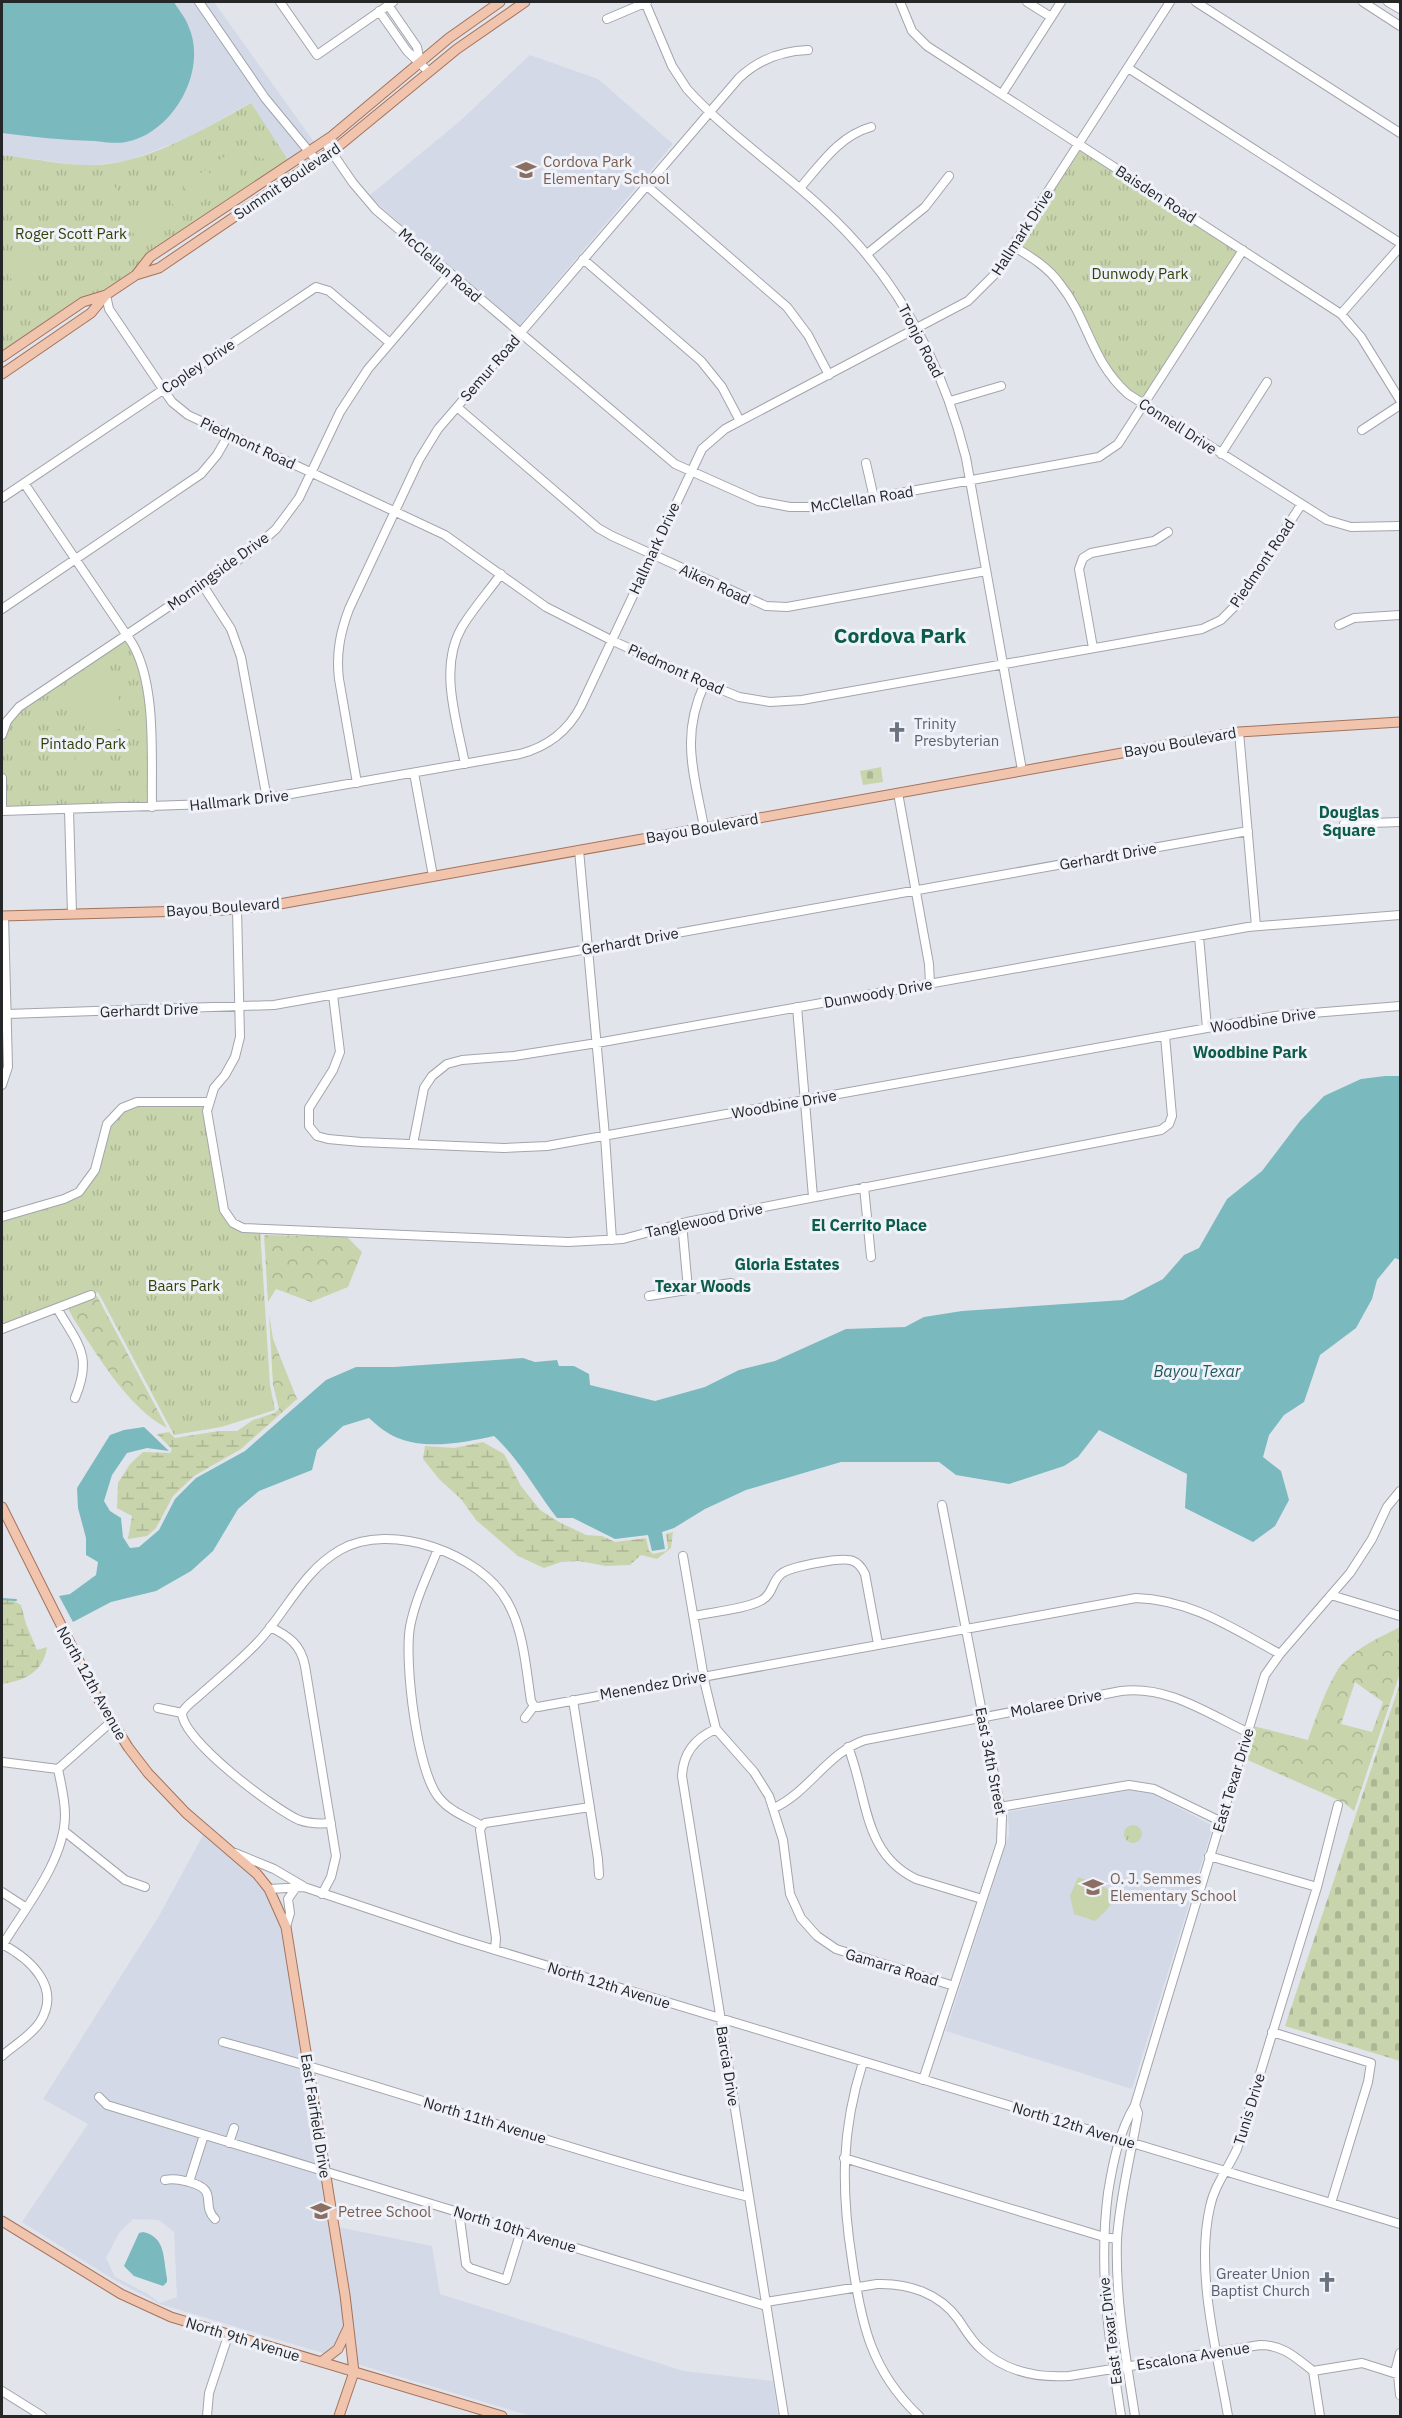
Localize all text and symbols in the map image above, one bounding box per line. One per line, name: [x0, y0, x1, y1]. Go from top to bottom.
street label: Summit Boulevard: [230, 138, 344, 224]
place label: Cordova Park Elementary School: [543, 152, 670, 188]
school or university icon: Cordova Park Elementary School: [514, 158, 538, 182]
street label: Baisden Road: [1112, 161, 1200, 227]
street label: Hallmark Drive: [987, 185, 1057, 279]
park label: Roger Scott Park: [15, 224, 127, 243]
street label: McClellan Road: [395, 224, 485, 306]
park label: Dunwody Park: [1092, 264, 1189, 283]
street label: Tronjo Road: [894, 301, 948, 381]
street label: Semur Road: [456, 331, 524, 405]
street label: Copley Drive: [158, 334, 238, 398]
street label: Connell Drive: [1135, 394, 1221, 458]
street label: Piedmont Road: [197, 413, 299, 473]
street label: McClellan Road: [809, 481, 915, 517]
street label: Hallmark Drive: [624, 499, 684, 597]
street label: Piedmont Road: [1225, 515, 1299, 611]
street label: Morningside Drive: [163, 528, 273, 614]
street label: Aiken Road: [677, 559, 753, 609]
district label: Cordova Park: [834, 621, 967, 649]
street label: Piedmont Road: [625, 639, 727, 699]
place label: Trinity Presbyterian: [914, 714, 999, 750]
church icon: Trinity Presbyterian: [885, 720, 909, 744]
street label: Bayou Boulevard: [1122, 723, 1238, 761]
park label: Pintado Park: [40, 734, 126, 753]
street label: Hallmark Drive: [188, 785, 290, 815]
district label: Douglas Square: [1319, 802, 1379, 840]
street label: Bayou Boulevard: [644, 809, 760, 847]
street label: Gerhardt Drive: [1058, 838, 1158, 874]
street label: Bayou Boulevard: [166, 894, 280, 920]
street label: Gerhardt Drive: [580, 923, 680, 959]
street label: Dunwoody Drive: [822, 974, 934, 1012]
street label: Gerhardt Drive: [99, 999, 199, 1021]
street label: Woodbine Drive: [1209, 1003, 1317, 1037]
district label: Woodbine Park: [1193, 1042, 1308, 1062]
street label: Woodbine Drive: [730, 1085, 838, 1123]
street label: Tanglewood Drive: [644, 1198, 764, 1242]
district label: El Cerrito Place: [811, 1215, 927, 1235]
district label: Gloria Estates: [734, 1254, 840, 1274]
park label: Baars Park: [148, 1276, 220, 1295]
district label: Texar Woods: [655, 1276, 751, 1296]
water label: Bayou Texar: [1153, 1361, 1242, 1381]
street label: North 12th Avenue: [53, 1623, 131, 1743]
street label: Menendez Drive: [598, 1666, 708, 1704]
street label: Molaree Drive: [1009, 1685, 1103, 1721]
street label: East 34th Street: [971, 1706, 1011, 1816]
street label: East Texar Drive: [1208, 1726, 1258, 1834]
place label: O. J. Semmes Elementary School: [1110, 1869, 1237, 1905]
school or university icon: O. J. Semmes Elementary School: [1081, 1875, 1105, 1899]
street label: Gamarra Road: [843, 1944, 941, 1990]
street label: North 12th Avenue: [545, 1957, 673, 2013]
street label: Barcia Drive: [712, 2025, 744, 2107]
street label: East Fairfield Drive: [297, 2052, 335, 2180]
street label: Tunis Drive: [1229, 2071, 1269, 2147]
street label: North 11th Avenue: [421, 2092, 549, 2148]
street label: North 12th Avenue: [1010, 2097, 1138, 2153]
school or university icon: Petree School: [309, 2199, 333, 2223]
street label: North 10th Avenue: [451, 2201, 579, 2257]
place label: Petree School: [338, 2202, 431, 2221]
place label: Greater Union Baptist Church: [1211, 2264, 1310, 2300]
church icon: Greater Union Baptist Church: [1315, 2270, 1339, 2294]
street label: East Texar Drive: [1094, 2276, 1126, 2386]
street label: North 9th Avenue: [184, 2313, 302, 2365]
street label: Escalona Avenue: [1135, 2338, 1251, 2374]

